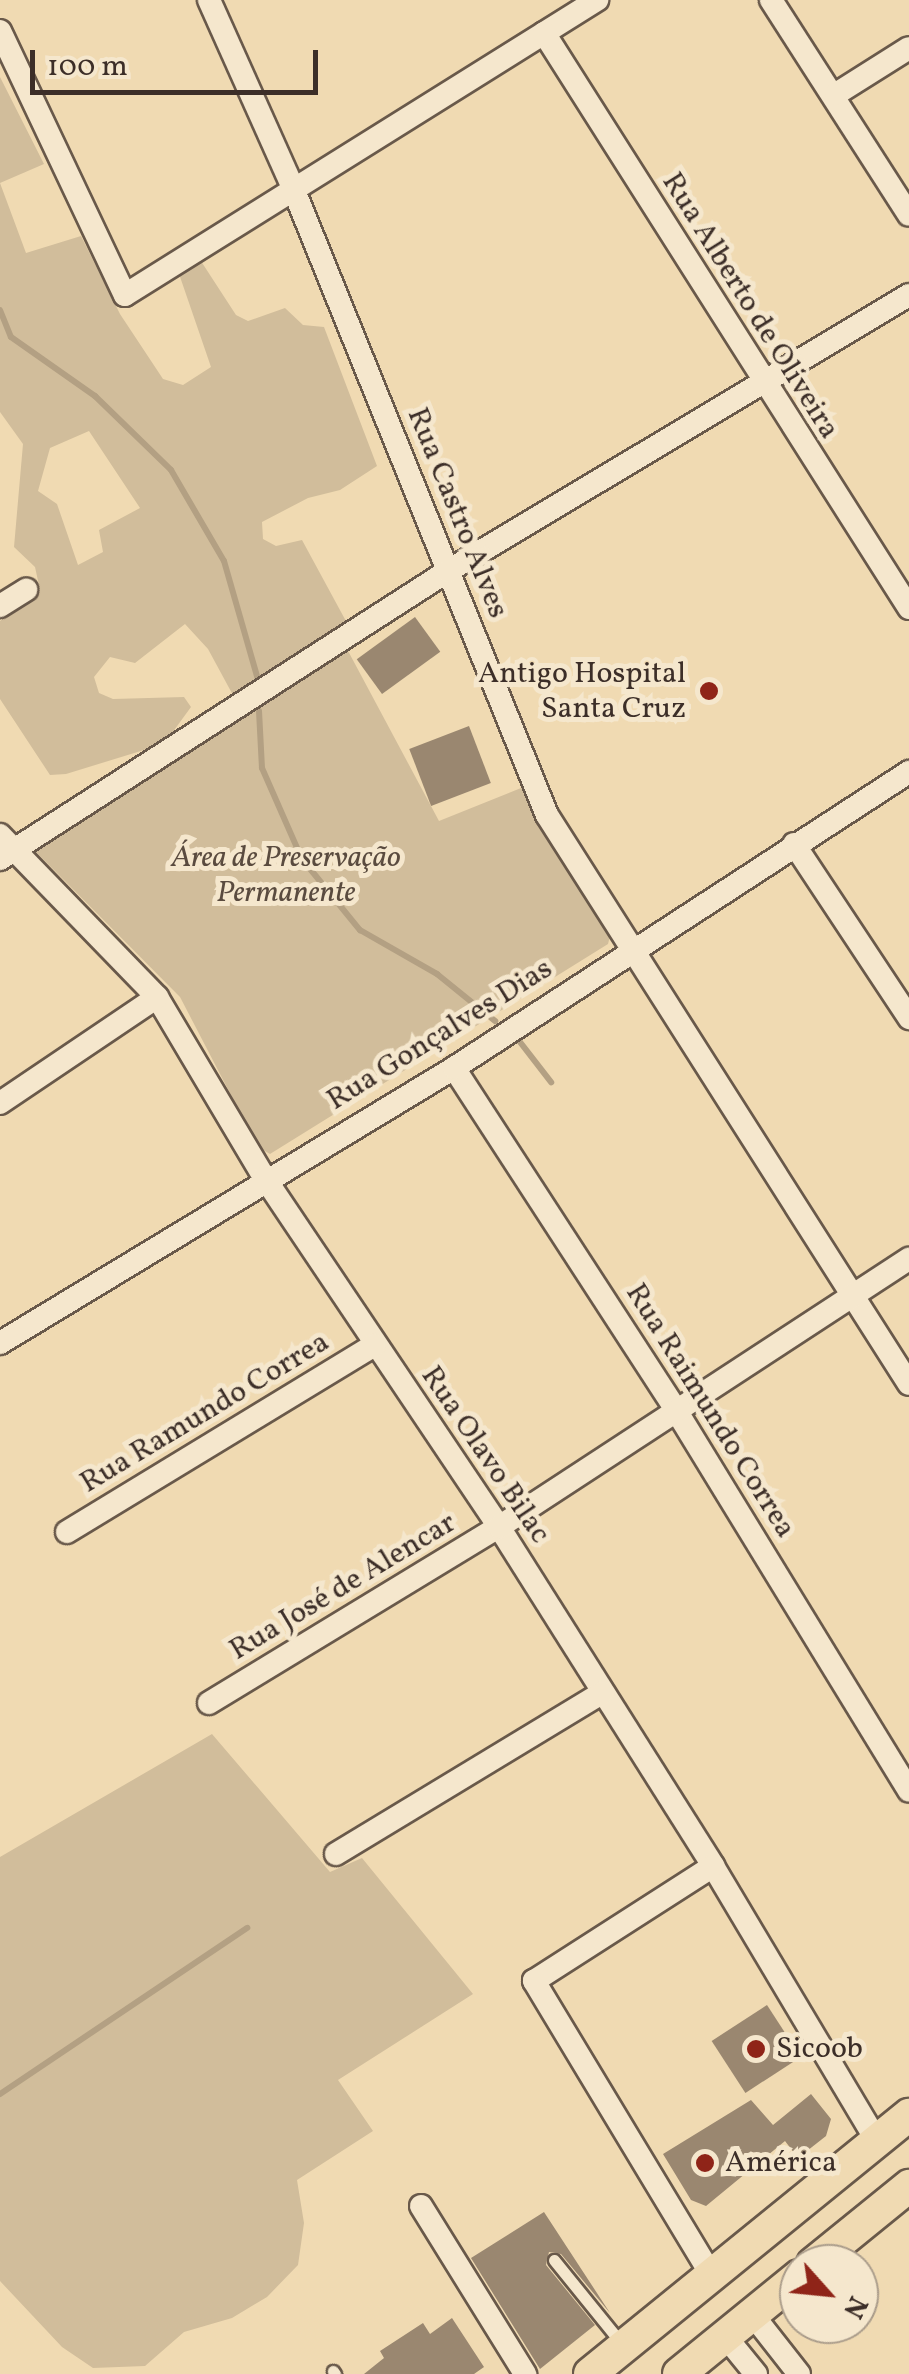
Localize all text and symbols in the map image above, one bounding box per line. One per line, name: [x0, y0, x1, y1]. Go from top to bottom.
scale bar: [35, 30, 322, 92]
text: 100 m: [47, 46, 128, 88]
street label: Rua Alberto de Oliveira: [653, 166, 847, 446]
street label: Rua Castro Alves: [398, 403, 516, 623]
place label: Antigo Hospital Santa Cruz: [478, 656, 686, 726]
marker: Antigo Hospital Santa Cruz: [696, 678, 722, 704]
park label: Área de Preservação Permanente: [171, 840, 401, 910]
street label: Rua Gonçalves Dias: [321, 951, 559, 1119]
street label: Rua Raimundo Correa: [617, 1277, 803, 1545]
street label: Rua Ramundo Correa: [74, 1324, 336, 1502]
street label: Rua Olavo Bilac: [413, 1360, 557, 1550]
street label: Rua José de Alencar: [223, 1505, 463, 1669]
place label: Sicoob: [776, 2031, 863, 2067]
marker: Sicoob: [745, 2038, 767, 2060]
place label: América: [725, 2145, 837, 2181]
marker: América: [694, 2152, 716, 2174]
north arrow: [779, 2244, 879, 2344]
text: N: [832, 2289, 876, 2325]

